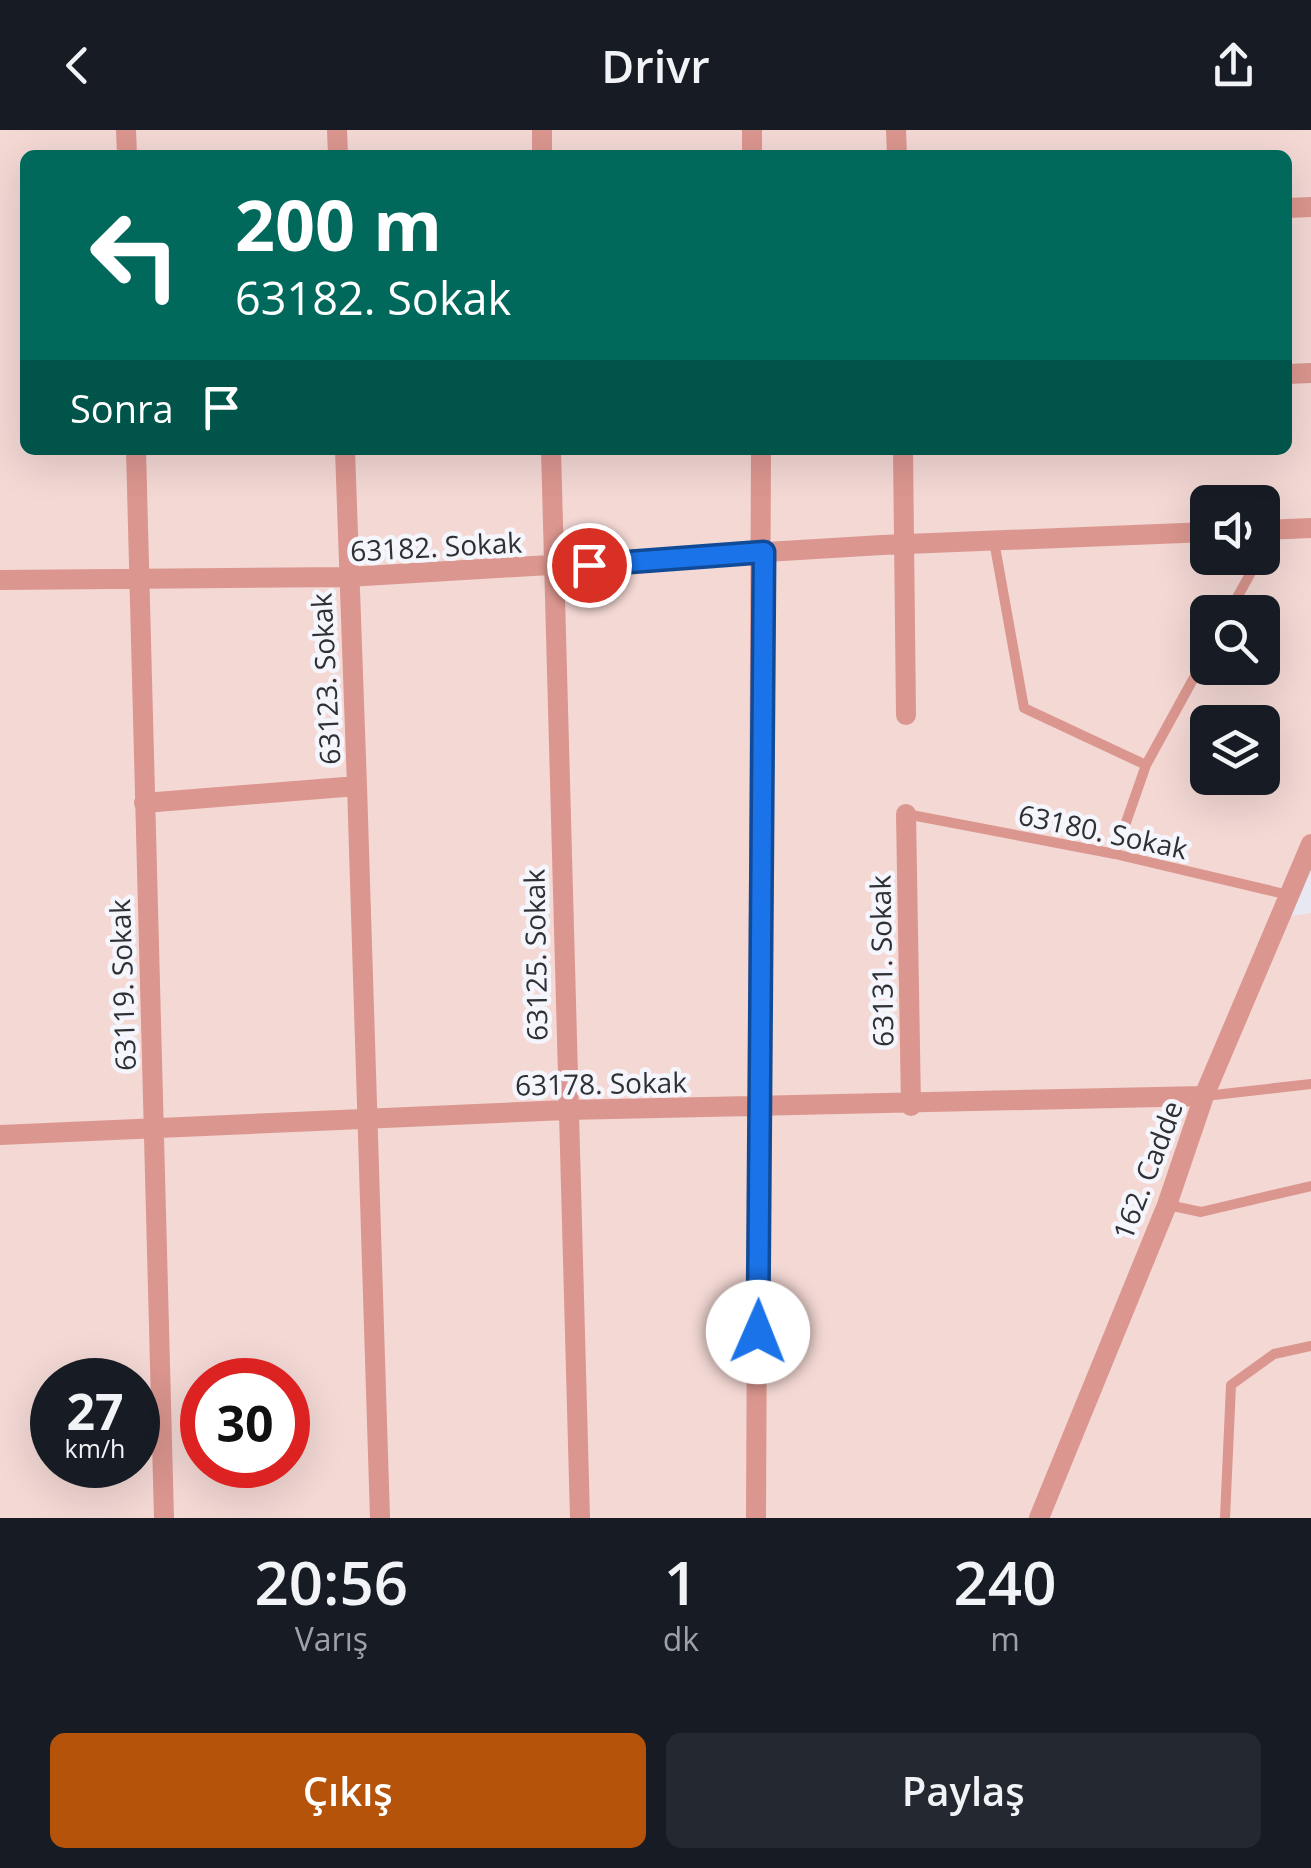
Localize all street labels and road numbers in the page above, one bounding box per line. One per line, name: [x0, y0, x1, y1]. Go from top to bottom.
street label: 63182. Sokak: [349, 523, 523, 569]
street label: 63123. Sokak: [302, 592, 348, 766]
street label: 63180. Sokak: [1015, 795, 1191, 868]
street label: 63125. Sokak: [514, 868, 555, 1041]
street label: 63131. Sokak: [860, 874, 901, 1047]
street label: 63119. Sokak: [100, 898, 144, 1072]
street label: 63178. Sokak: [515, 1062, 688, 1103]
street label: 162. Cadde: [1103, 1095, 1191, 1245]

